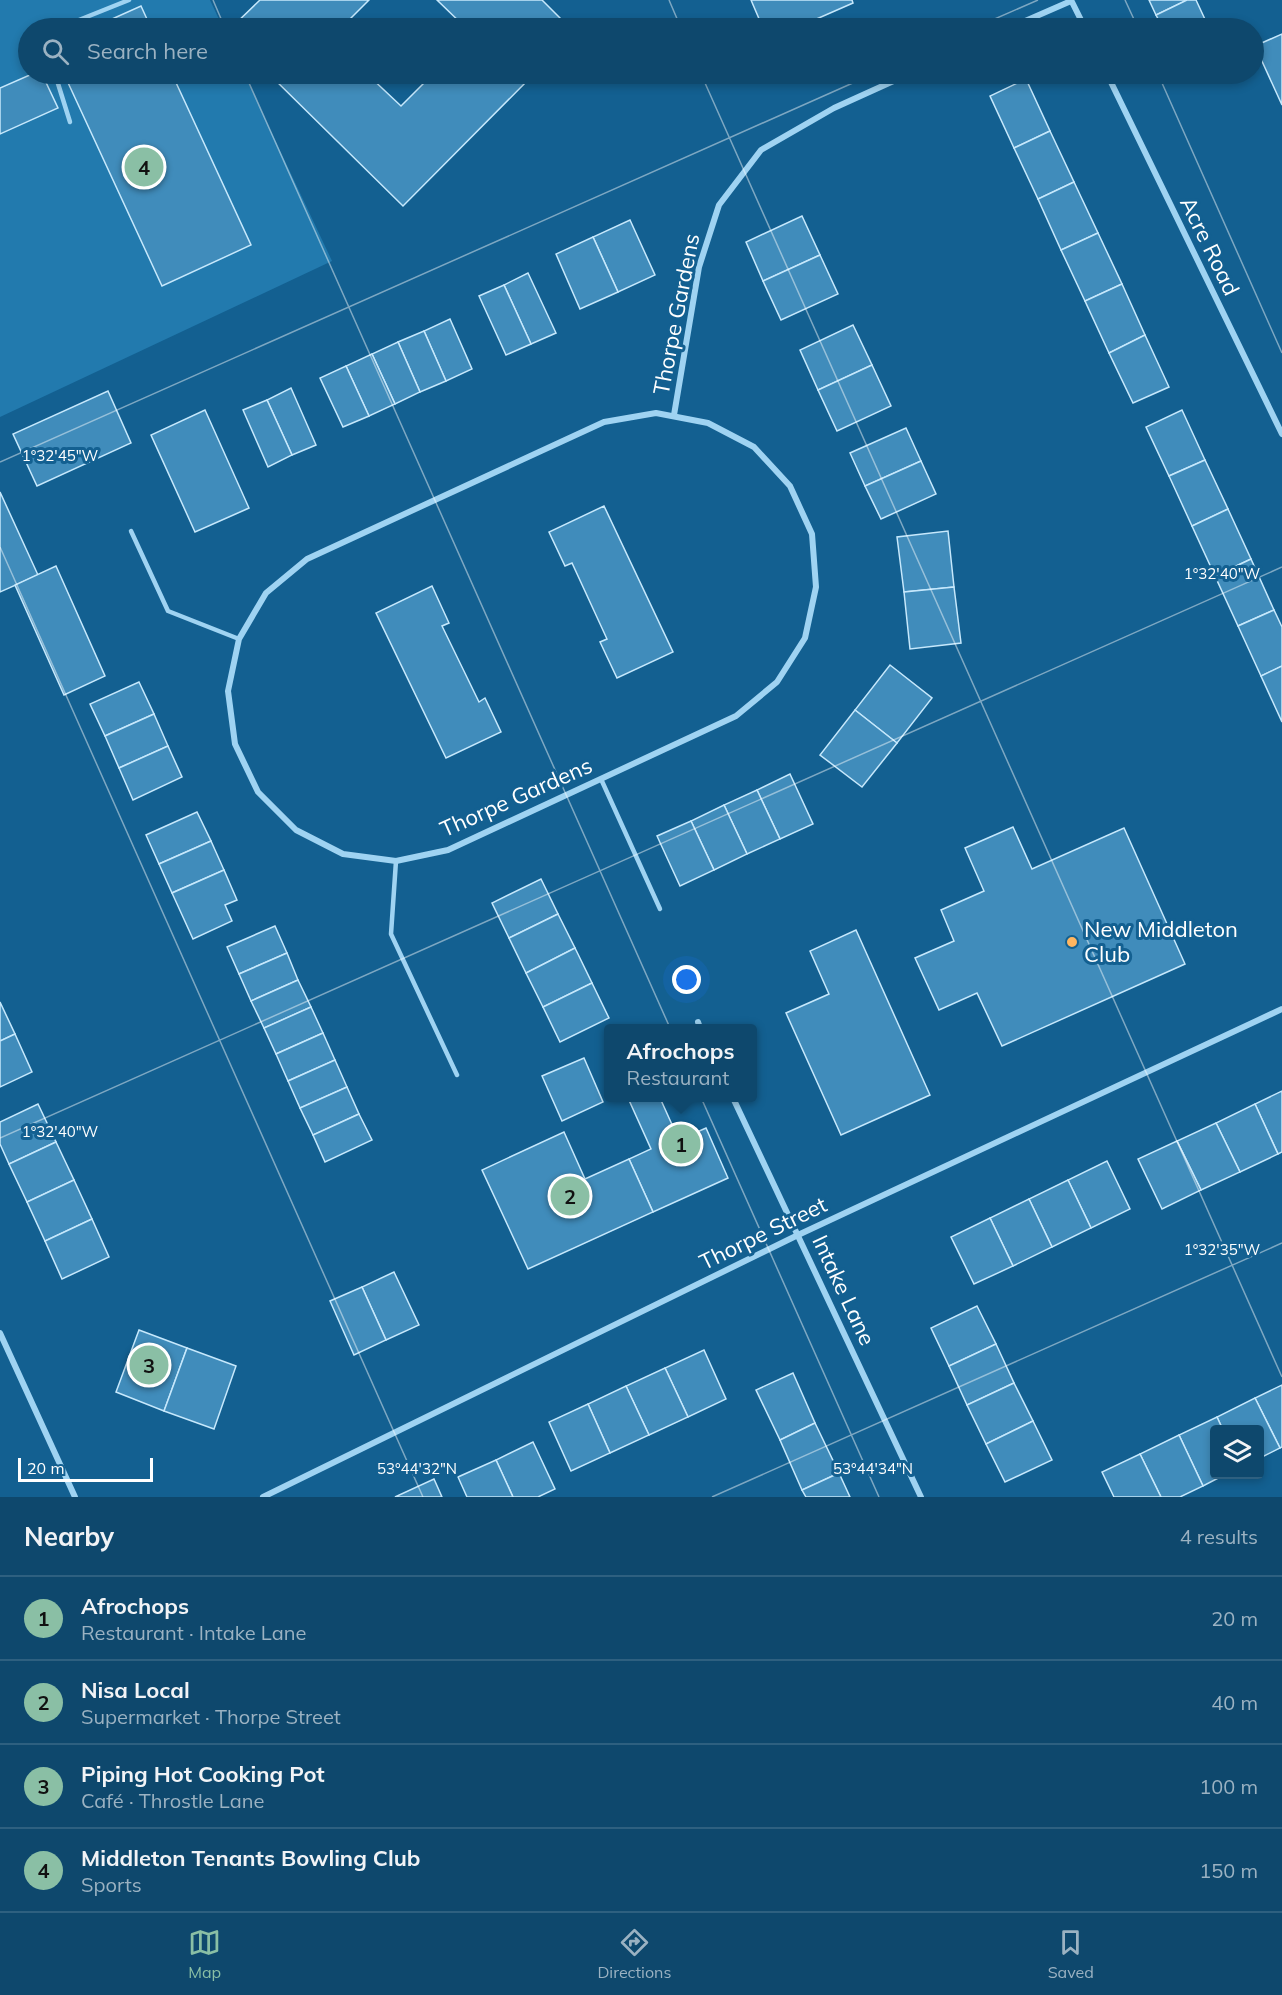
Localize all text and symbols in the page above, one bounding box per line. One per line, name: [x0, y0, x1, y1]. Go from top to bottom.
search box: [18, 18, 1264, 84]
icon: search: [39, 35, 72, 68]
text: Search here: [87, 37, 208, 65]
pin: 4: [124, 144, 164, 190]
street label: Acre Road: [1174, 192, 1246, 300]
street label: Thorpe Gardens: [647, 231, 705, 397]
text: 1°32'45"W: [22, 446, 99, 465]
text: 1°32'40"W: [1184, 564, 1261, 583]
street label: Thorpe Gardens: [436, 751, 596, 843]
place label: New Middleton Club: [1084, 915, 1238, 968]
marker: New Middleton Club: [1065, 935, 1079, 949]
your location: [672, 965, 701, 994]
popup: [604, 1024, 757, 1102]
text: Afrochops: [627, 1037, 734, 1065]
text: Restaurant: [627, 1065, 729, 1090]
text: 1°32'40"W: [22, 1122, 99, 1141]
pin: 1: [662, 1122, 700, 1166]
pin: 2: [550, 1174, 590, 1218]
street label: Thorpe Street: [695, 1190, 832, 1276]
street label: Intake Lane: [806, 1230, 882, 1350]
text: 1°32'35"W: [1184, 1240, 1261, 1259]
pin: 3: [130, 1342, 168, 1388]
map controls: [1210, 1425, 1264, 1479]
button: layers: [1210, 1425, 1264, 1479]
scale bar: [18, 1455, 153, 1482]
text: 20 m: [27, 1458, 64, 1478]
text: 53°44'32"N: [377, 1459, 457, 1478]
text: 53°44'34"N: [833, 1459, 913, 1478]
text: Nearby: [24, 1520, 114, 1553]
text: 4 results: [1180, 1524, 1258, 1549]
text: Afrochops: [81, 1592, 189, 1620]
text: 1: [38, 1606, 50, 1631]
text: 20 m: [1211, 1606, 1258, 1631]
text: Restaurant · Intake Lane: [81, 1620, 306, 1645]
text: Nisa Local: [81, 1676, 190, 1704]
text: 2: [38, 1690, 50, 1715]
text: 40 m: [1211, 1690, 1258, 1715]
text: Supermarket · Thorpe Street: [81, 1704, 341, 1729]
text: Piping Hot Cooking Pot: [81, 1760, 325, 1788]
text: 3: [38, 1774, 50, 1799]
text: 100 m: [1199, 1774, 1258, 1799]
text: Café · Throstle Lane: [81, 1788, 264, 1813]
text: Middleton Tenants Bowling Club: [81, 1844, 420, 1872]
text: 4: [38, 1858, 50, 1883]
text: 150 m: [1199, 1858, 1258, 1883]
text: Sports: [81, 1872, 142, 1897]
tab: Map: [188, 1926, 221, 1982]
tab: Directions: [597, 1926, 671, 1982]
tab: Saved: [1048, 1926, 1094, 1982]

